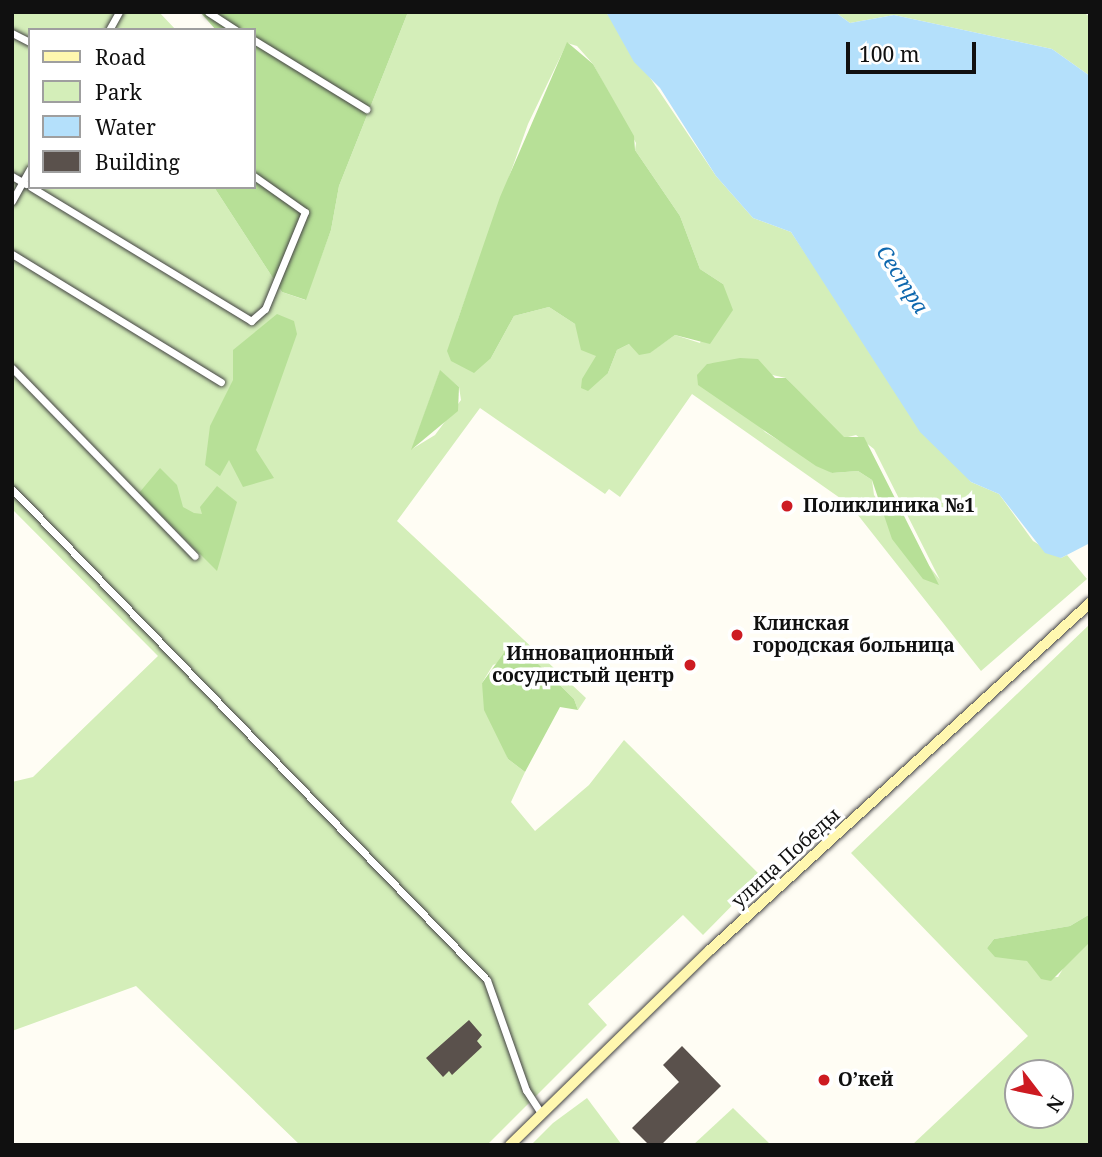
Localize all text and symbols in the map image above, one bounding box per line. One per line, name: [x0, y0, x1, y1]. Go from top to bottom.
legend: [28, 28, 256, 189]
scale bar: [850, 28, 979, 72]
text: 100 m: [859, 40, 920, 68]
text: Road: [95, 43, 146, 71]
text: Park: [95, 78, 142, 106]
text: Water: [95, 113, 156, 141]
text: Building: [95, 148, 180, 176]
water label: Сестра: [872, 240, 934, 318]
place label: Поликлиника №1: [803, 495, 975, 517]
marker: Поликлиника №1: [777, 496, 797, 516]
place label: Клинская городская больница: [753, 613, 955, 657]
marker: Клинская городская больница: [727, 625, 747, 645]
place label: Инновационный сосудистый центр: [492, 643, 674, 687]
marker: Инновационный сосудистый центр: [680, 655, 700, 675]
street label: улица Победы: [727, 803, 845, 913]
north arrow: [1004, 1059, 1074, 1129]
place label: О’кей: [838, 1069, 893, 1091]
marker: О’кей: [816, 1072, 832, 1088]
text: N: [1040, 1091, 1070, 1117]

